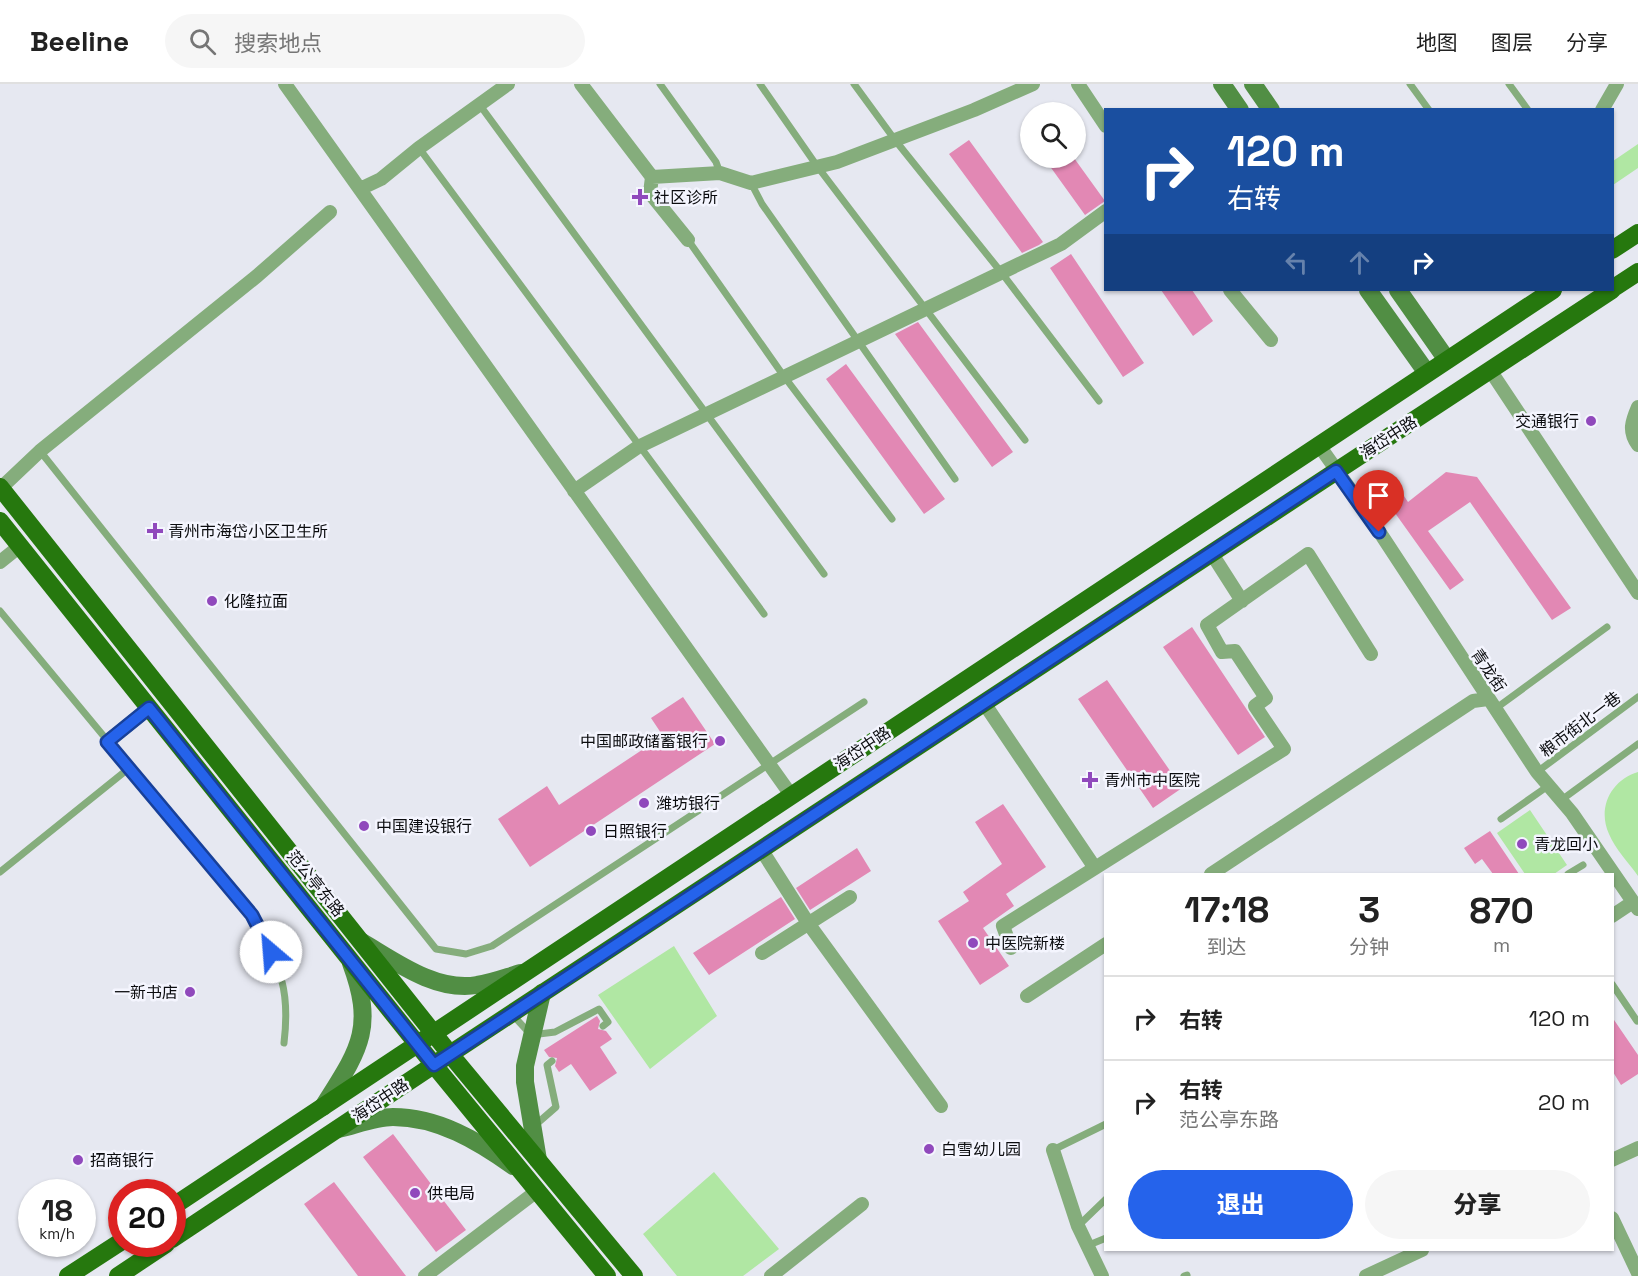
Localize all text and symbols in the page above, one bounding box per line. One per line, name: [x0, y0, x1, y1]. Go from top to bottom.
search box: [165, 14, 585, 68]
text: Beeline: [30, 23, 129, 59]
icon: search: [186, 25, 219, 58]
text: 搜索地点: [234, 29, 322, 57]
text: 地图: [1416, 29, 1458, 56]
text: 图层: [1491, 29, 1533, 56]
text: 分享: [1566, 29, 1608, 56]
map controls: [1020, 102, 1086, 168]
button: search: [1020, 102, 1086, 168]
text: 120 m: [1227, 125, 1345, 178]
icon: right: [1128, 132, 1206, 210]
text: 右转: [1227, 181, 1281, 216]
place label: 社区诊所: [654, 187, 718, 208]
marker: 社区诊所: [631, 188, 649, 206]
icon: left: [1280, 246, 1313, 279]
icon: ahead: [1343, 246, 1376, 279]
icon: right: [1406, 246, 1439, 279]
street label: 海岱中路: [1356, 411, 1421, 464]
place label: 交通银行: [1515, 411, 1579, 432]
marker: 交通银行: [1584, 414, 1598, 428]
pin: [1353, 470, 1404, 532]
icon: arrive: [1362, 479, 1395, 512]
place label: 青州市海岱小区卫生所: [168, 521, 328, 542]
marker: 青州市海岱小区卫生所: [146, 522, 164, 540]
place label: 化隆拉面: [224, 591, 288, 612]
marker: 化隆拉面: [205, 594, 219, 608]
street label: 青龙街: [1466, 645, 1511, 696]
street label: 粮市街北一巷: [1536, 687, 1625, 762]
street label: 海岱中路: [830, 722, 895, 775]
place label: 中国邮政储蓄银行: [580, 731, 708, 752]
marker: 中国邮政储蓄银行: [713, 734, 727, 748]
place label: 青州市中医院: [1104, 770, 1200, 791]
marker: 青州市中医院: [1081, 771, 1099, 789]
place label: 潍坊银行: [656, 793, 720, 814]
marker: 潍坊银行: [637, 796, 651, 810]
place label: 中国建设银行: [376, 816, 472, 837]
marker: 中国建设银行: [357, 819, 371, 833]
place label: 日照银行: [603, 821, 667, 842]
marker: 日照银行: [584, 824, 598, 838]
place label: 青龙回小: [1534, 834, 1598, 855]
marker: 青龙回小: [1515, 837, 1529, 851]
street label: 范公亭东路: [282, 846, 349, 921]
text: 17:18: [1184, 887, 1269, 933]
text: 3: [1358, 887, 1380, 933]
text: 870: [1469, 888, 1534, 934]
position arrow: [239, 920, 303, 984]
text: m: [1493, 932, 1510, 958]
place label: 中医院新楼: [985, 933, 1065, 954]
text: 到达: [1207, 934, 1247, 960]
text: 分钟: [1349, 934, 1389, 960]
marker: 中医院新楼: [966, 936, 980, 950]
place label: 一新书店: [114, 982, 178, 1003]
marker: 一新书店: [183, 985, 197, 999]
icon: right: [1128, 1002, 1161, 1035]
text: 120 m: [1529, 1004, 1590, 1032]
text: 右转: [1179, 1006, 1223, 1034]
street label: 海岱中路: [348, 1074, 413, 1127]
text: 右转: [1179, 1076, 1223, 1104]
icon: right: [1128, 1086, 1161, 1119]
text: 20 m: [1538, 1088, 1590, 1116]
text: 范公亭东路: [1179, 1107, 1279, 1133]
place label: 白雪幼儿园: [941, 1139, 1021, 1160]
marker: 白雪幼儿园: [922, 1142, 936, 1156]
place label: 招商银行: [90, 1150, 154, 1171]
marker: 招商银行: [71, 1153, 85, 1167]
button: 退出: [1128, 1170, 1353, 1239]
button: 分享: [1365, 1170, 1590, 1239]
speed limit sign: 20: [108, 1179, 186, 1257]
place label: 供电局: [427, 1183, 475, 1204]
marker: 供电局: [408, 1186, 422, 1200]
text: 18: [41, 1191, 73, 1230]
text: km/h: [39, 1224, 75, 1243]

